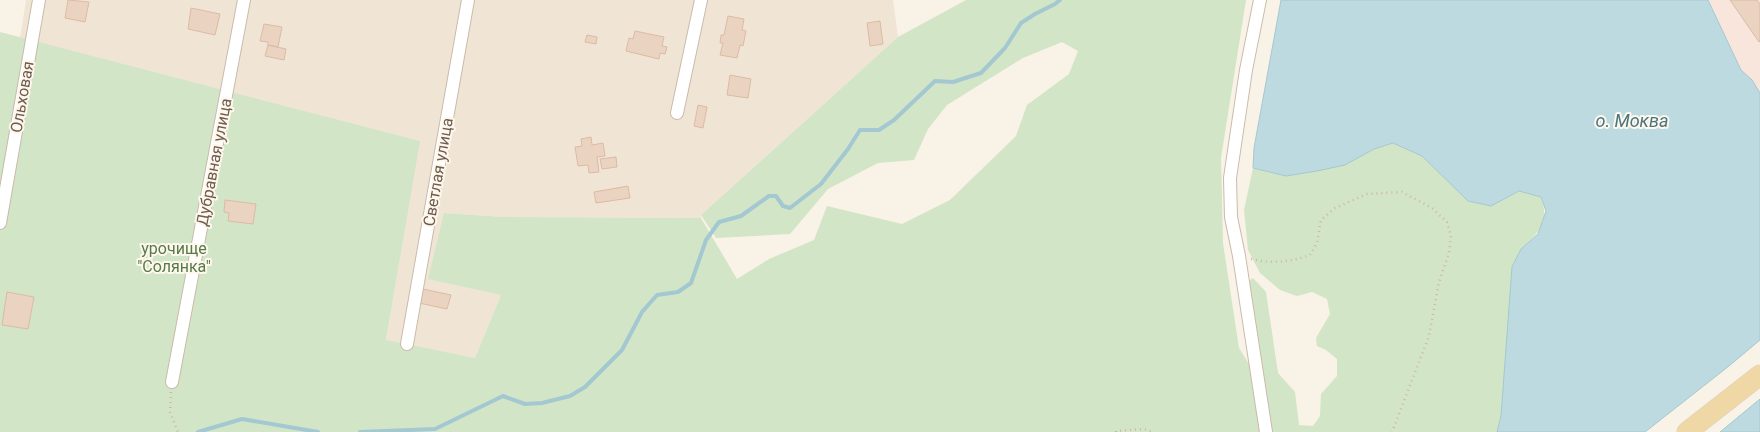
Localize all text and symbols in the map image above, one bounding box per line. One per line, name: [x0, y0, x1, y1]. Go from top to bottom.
street label: Ольховая: [6, 60, 38, 134]
street label: Дубравная улица: [192, 96, 236, 228]
water label: о. Моква: [1595, 110, 1669, 131]
street label: Светлая улица: [419, 116, 457, 228]
park label: урочище "Солянка": [137, 239, 211, 276]

